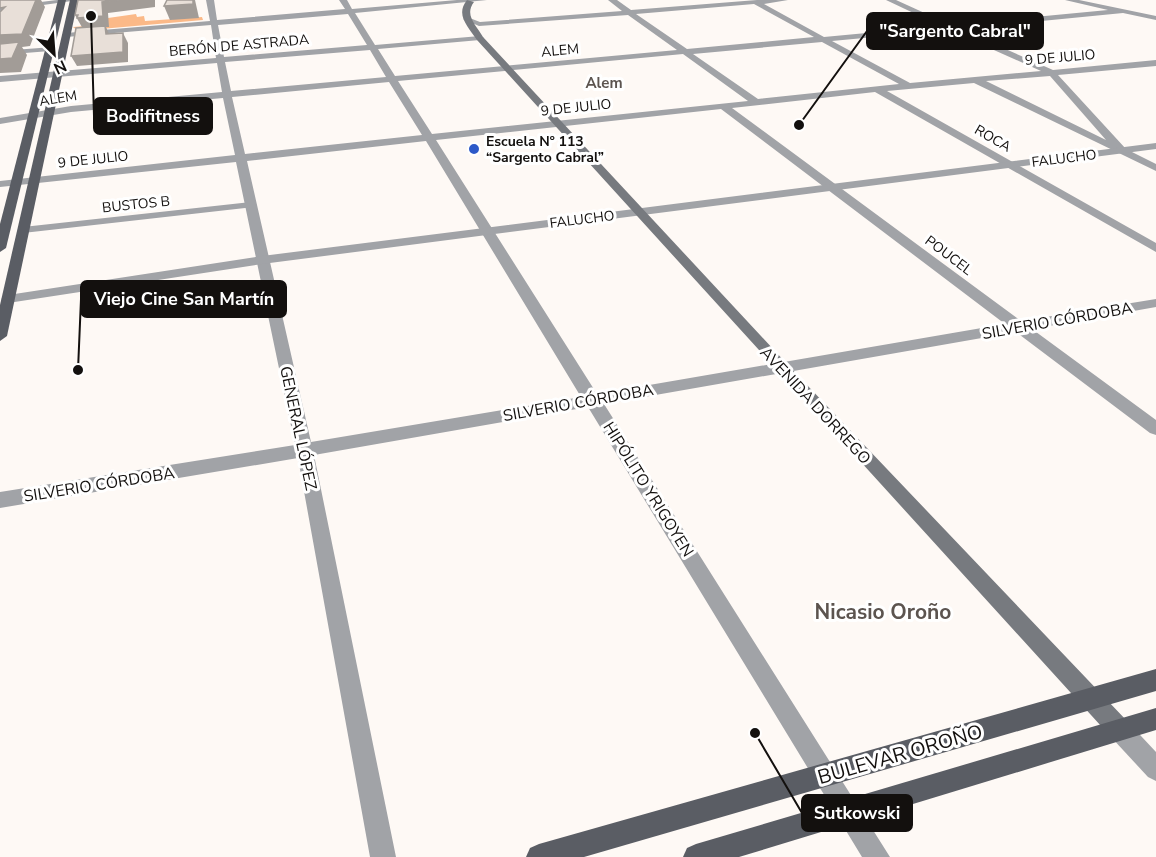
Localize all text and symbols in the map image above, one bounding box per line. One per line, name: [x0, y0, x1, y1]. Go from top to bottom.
callout: "Sargento Cabral": [867, 13, 1043, 49]
text: "Sargento Cabral": [879, 19, 1031, 43]
north arrow: [24, 24, 84, 84]
street label: BERÓN DE ASTRADA: [168, 30, 310, 61]
street label: ALEM: [540, 39, 580, 62]
street label: 9 DE JULIO: [1024, 45, 1096, 70]
text: N: [50, 54, 70, 79]
district label: Alem: [585, 73, 623, 93]
street label: ALEM: [38, 86, 78, 111]
street label: 9 DE JULIO: [540, 94, 612, 121]
callout: Bodifitness: [94, 98, 212, 134]
text: Bodifitness: [106, 104, 200, 128]
street label: ROCA: [971, 120, 1015, 157]
place label: Escuela Nº 113 “Sargento Cabral”: [486, 132, 604, 167]
marker: Escuela Nº 113 “Sargento Cabral”: [467, 142, 481, 156]
street label: FALUCHO: [1030, 145, 1098, 172]
street label: 9 DE JULIO: [57, 146, 129, 173]
street label: BUSTOS B: [101, 191, 171, 218]
street label: FALUCHO: [548, 206, 616, 233]
street label: POUCEL: [921, 231, 977, 280]
callout: Viejo Cine San Martín: [81, 281, 286, 317]
text: Viejo Cine San Martín: [93, 287, 274, 311]
street label: SILVERIO CÓRDOBA: [980, 297, 1135, 345]
street label: AVENIDA DORREGO: [755, 342, 876, 469]
street label: GENERAL LÓPEZ: [274, 364, 322, 493]
street label: SILVERIO CÓRDOBA: [501, 379, 656, 427]
street label: HIPÓLITO YRIGOYEN: [598, 418, 699, 561]
street label: SILVERIO CÓRDOBA: [22, 462, 177, 508]
district label: Nicasio Oroño: [815, 598, 951, 626]
street label: BULEVAR OROÑO: [815, 718, 986, 791]
callout: Sutkowski: [802, 795, 912, 831]
text: Sutkowski: [814, 801, 900, 825]

